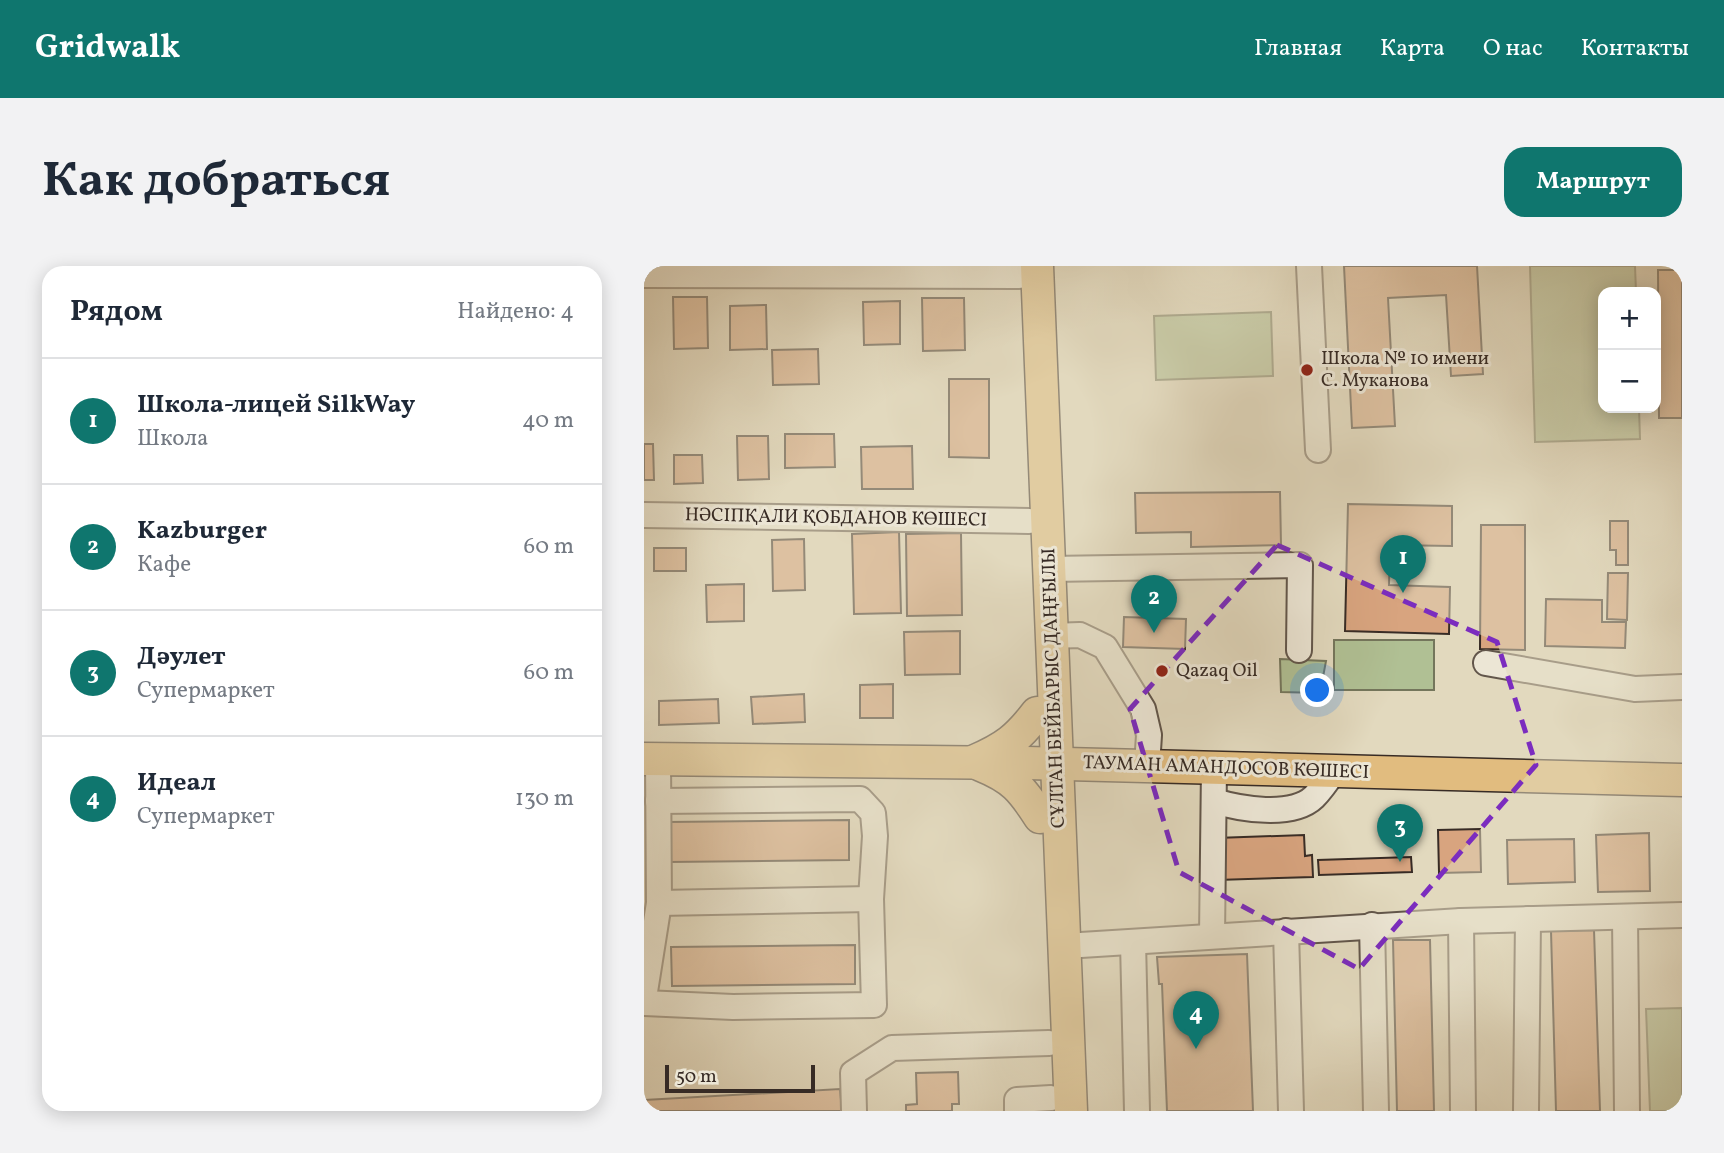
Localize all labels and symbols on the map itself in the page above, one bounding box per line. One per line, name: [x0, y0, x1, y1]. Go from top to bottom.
place label: Школа № 10 имени С. Муканова: [1321, 346, 1489, 394]
marker: Школа № 10 имени С. Муканова: [1299, 362, 1315, 378]
street label: НӘСІПҚАЛИ ҚОБДАНОВ КӨШЕСІ: [685, 502, 987, 534]
pin: 1: [1380, 535, 1426, 593]
street label: СҰЛТАН БЕЙБАРЫС ДАҢҒЫЛЫ: [1036, 547, 1072, 829]
pin: 2: [1131, 575, 1177, 633]
place label: Qazaq Oil: [1176, 658, 1258, 684]
marker: Qazaq Oil: [1154, 663, 1170, 679]
your location: [1300, 673, 1334, 707]
street label: ТАУМАН АМАНДОСОВ КӨШЕСІ: [1082, 750, 1370, 786]
pin: 3: [1377, 804, 1423, 862]
pin: 4: [1173, 991, 1219, 1049]
scale bar: [665, 1062, 816, 1094]

